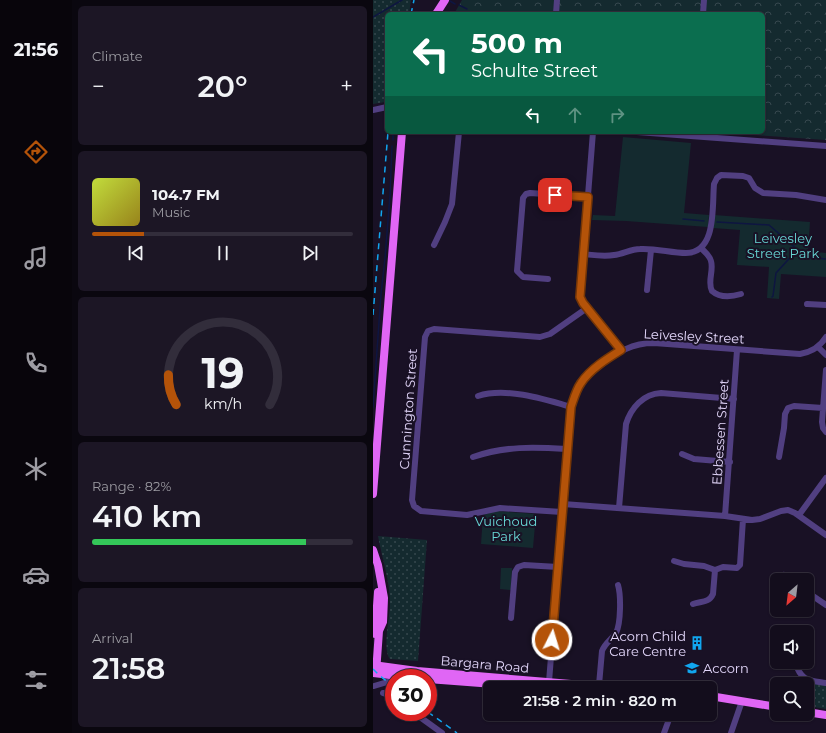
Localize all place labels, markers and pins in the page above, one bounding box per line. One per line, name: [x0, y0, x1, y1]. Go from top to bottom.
pin: [538, 178, 572, 212]
place label: Acorn Child Care Centre: [609, 628, 686, 659]
building icon: Acorn Child Care Centre: [689, 635, 705, 651]
school or university icon: Accorn: [684, 660, 700, 676]
place label: Accorn: [703, 660, 749, 676]

